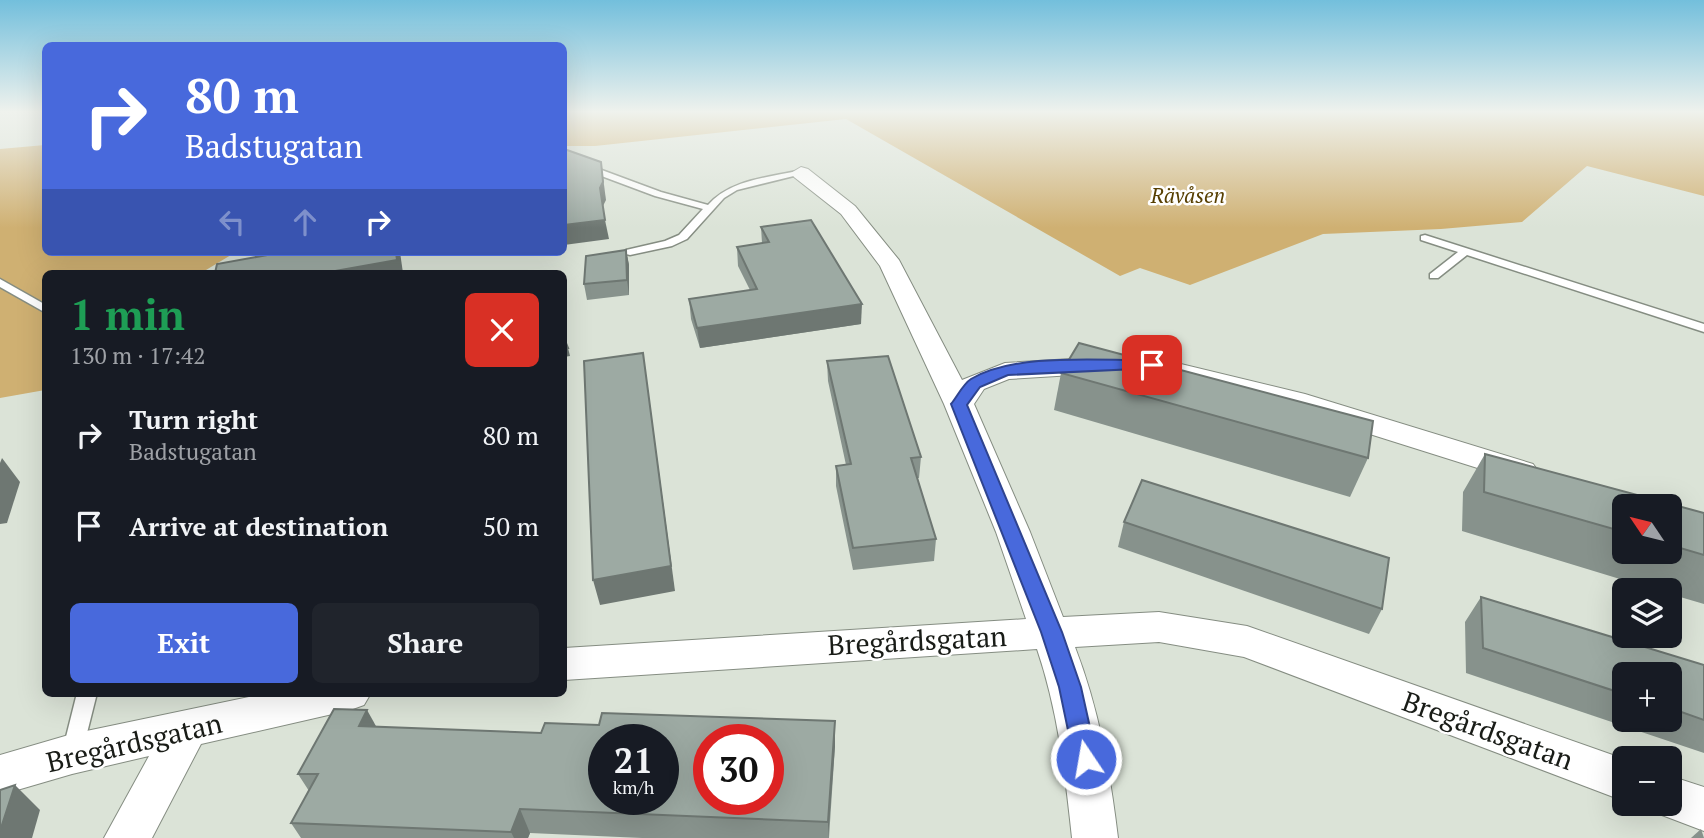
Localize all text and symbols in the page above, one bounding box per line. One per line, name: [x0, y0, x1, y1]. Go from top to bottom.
text: 80 m: [185, 62, 299, 127]
icon: right: [70, 70, 161, 161]
text: Badstugatan: [185, 125, 363, 167]
park label: Rävåsen: [1150, 181, 1225, 209]
icon: left: [213, 203, 251, 241]
icon: ahead: [286, 203, 324, 241]
icon: right: [359, 203, 397, 241]
text: 1 min: [70, 286, 185, 342]
button: close: [465, 293, 539, 367]
pin: [1122, 335, 1182, 395]
text: 130 m · 17:42: [70, 340, 205, 371]
icon: arrive: [1133, 346, 1171, 384]
text: Turn right: [129, 402, 258, 436]
icon: right: [70, 416, 108, 454]
text: 80 m: [483, 418, 539, 452]
text: Badstugatan: [129, 436, 257, 467]
north arrow: [1612, 494, 1682, 564]
map controls: [1612, 494, 1682, 816]
icon: arrive: [70, 507, 108, 545]
text: Arrive at destination: [129, 509, 388, 543]
text: 50 m: [483, 509, 539, 543]
button: layers: [1612, 578, 1682, 648]
button: Exit: [70, 603, 298, 683]
button: Share: [312, 603, 539, 683]
street label: Bregårdsgatan: [826, 617, 1008, 663]
button: +: [1612, 662, 1682, 732]
street label: Bregårdsgatan: [1397, 682, 1579, 778]
street label: Bregårdsgatan: [42, 704, 226, 780]
position arrow: [1049, 722, 1123, 796]
speed limit sign: 30: [693, 724, 784, 815]
text: 21: [614, 737, 653, 783]
button: −: [1612, 746, 1682, 816]
text: km/h: [613, 775, 654, 799]

